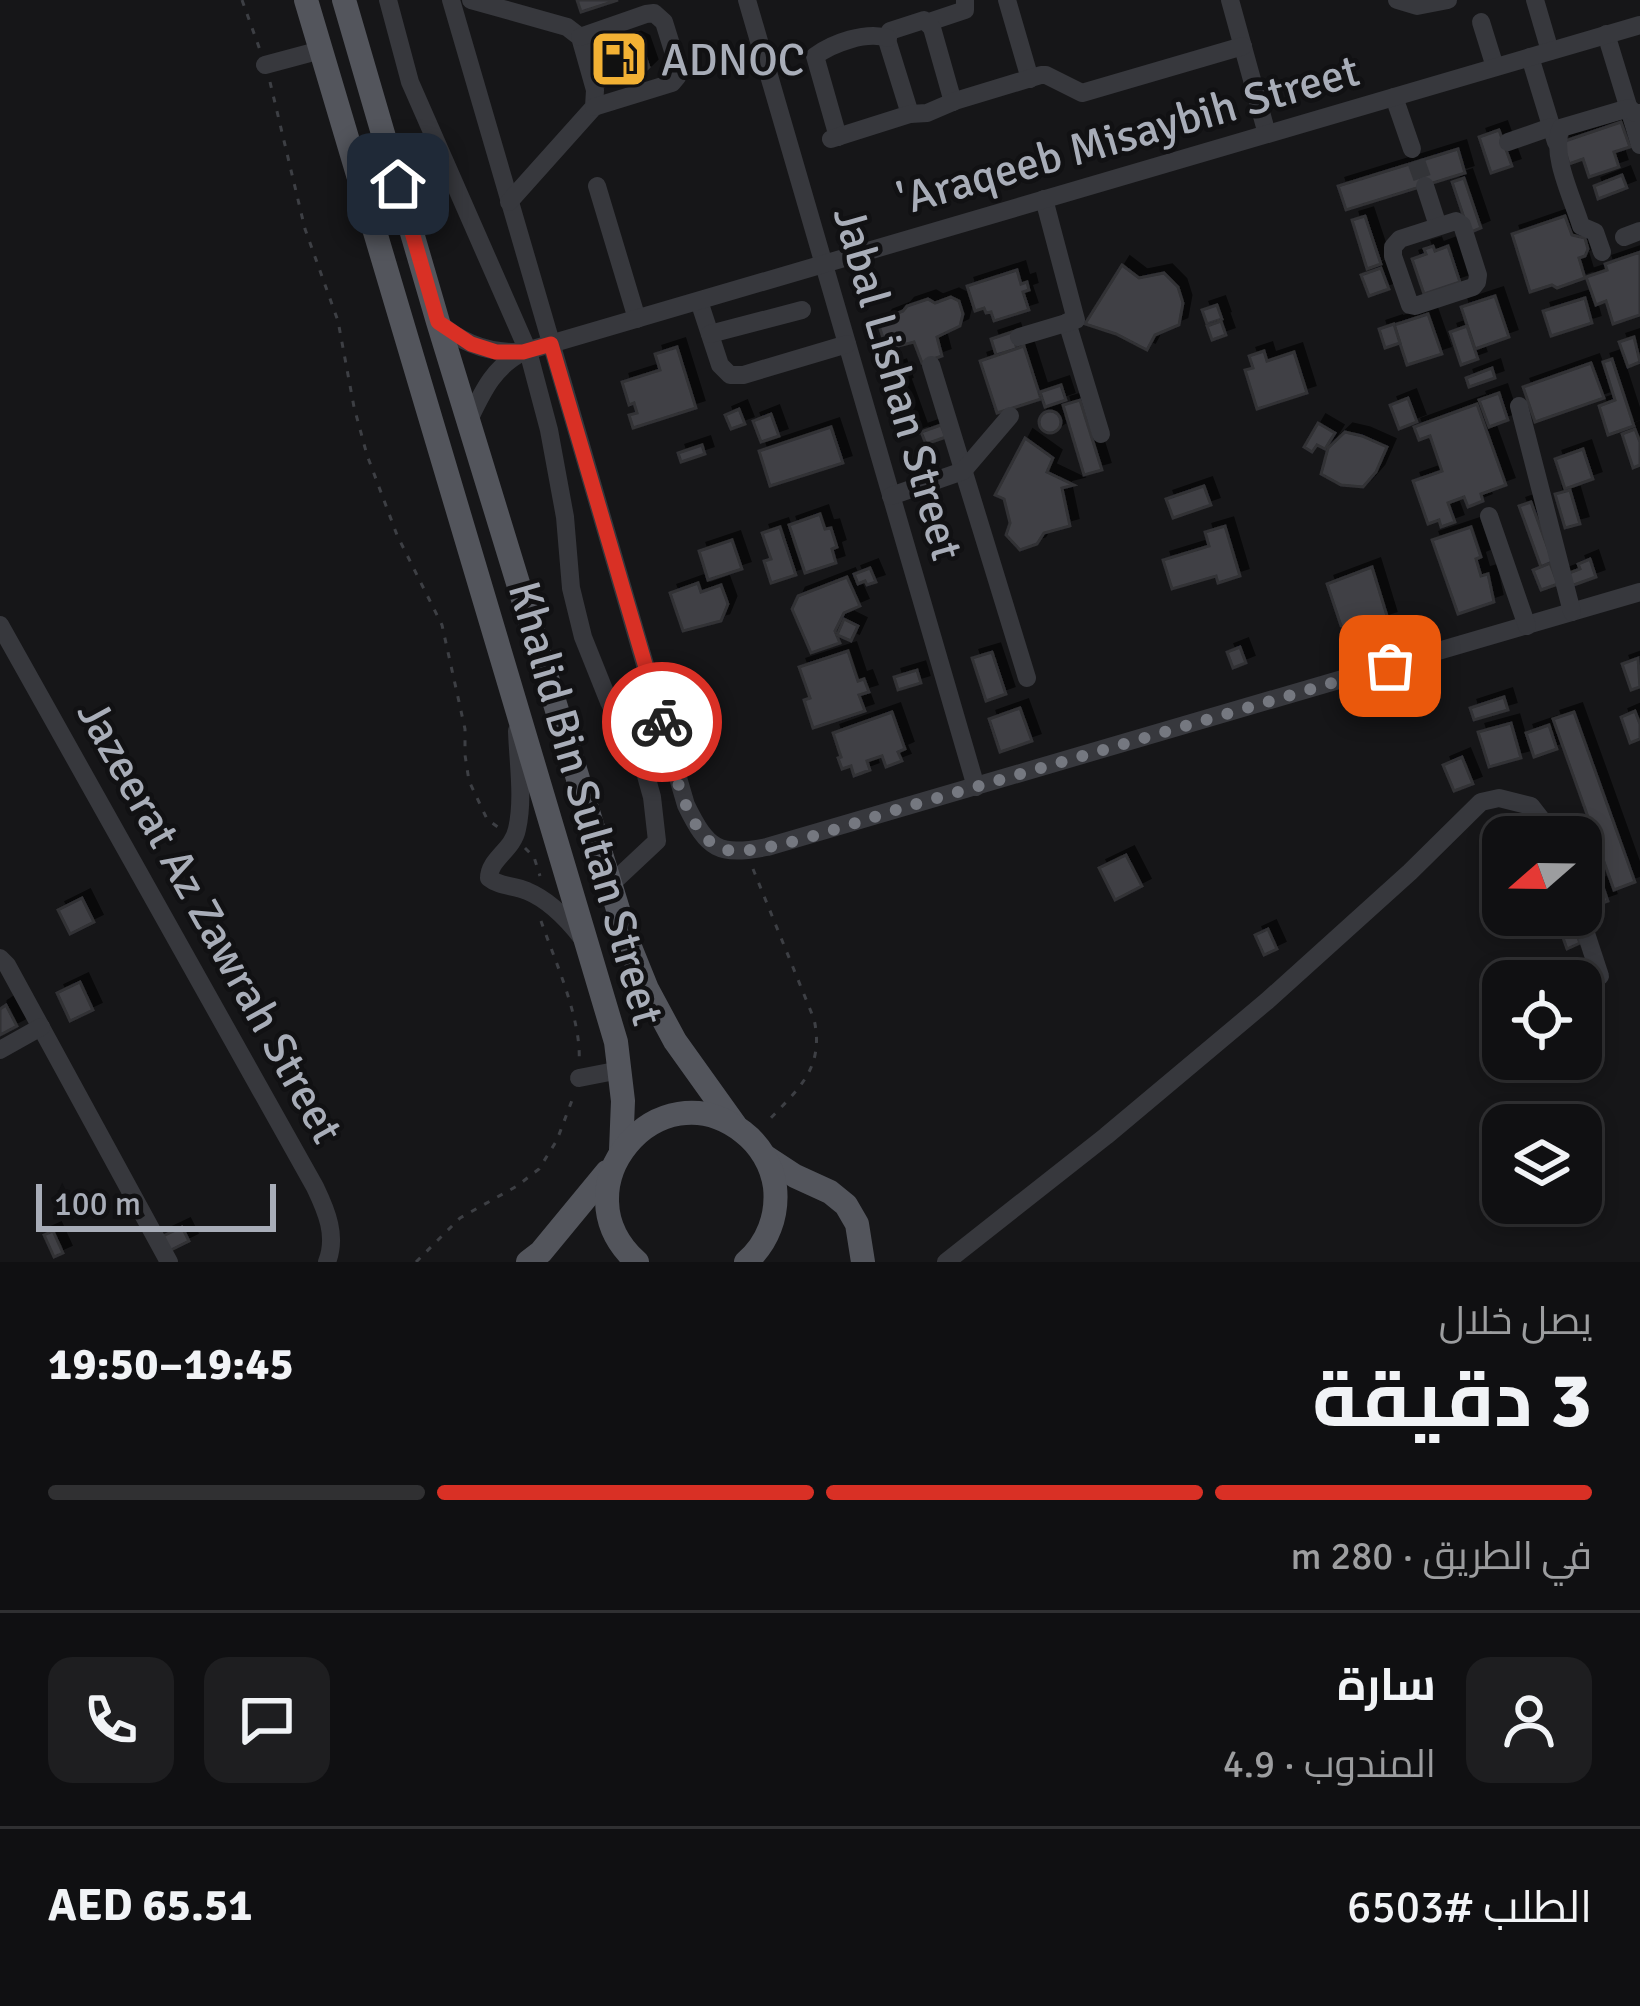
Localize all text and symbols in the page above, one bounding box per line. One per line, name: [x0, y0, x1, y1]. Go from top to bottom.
fuel station icon: ADNOC: [588, 28, 650, 90]
place label: ADNOC: [661, 33, 805, 88]
street label: 'Araqeeb Misaybih Street: [891, 43, 1365, 228]
pin: [347, 133, 449, 235]
icon: home: [365, 151, 431, 217]
street label: Jabal Lishan Street: [821, 200, 974, 566]
street label: Khalid Bin Sultan Street: [496, 575, 675, 1032]
pin: [1339, 615, 1441, 717]
icon: bag: [1357, 633, 1423, 699]
courier: [602, 662, 722, 782]
icon: bike: [629, 689, 695, 755]
street label: Jazeerat Az Zawrah Street: [65, 691, 354, 1153]
north arrow: [1482, 816, 1602, 936]
map controls: [1482, 816, 1602, 1224]
button: locate: [1482, 960, 1602, 1080]
button: layers: [1482, 1104, 1602, 1224]
scale bar: [36, 1178, 276, 1231]
text: 100 m: [54, 1184, 141, 1225]
text: يصل خلال: [1439, 1297, 1592, 1345]
text: 19:45–19:50: [48, 1337, 294, 1392]
text: 3 دقيقة: [1312, 1353, 1592, 1449]
text: في الطريق · 280 m: [1291, 1532, 1592, 1580]
button: phone: [48, 1657, 174, 1783]
button: chat: [204, 1657, 330, 1783]
button: person: [1466, 1657, 1592, 1783]
text: سارة: [1337, 1658, 1436, 1713]
text: المندوب · 4.9: [1223, 1740, 1436, 1788]
text: AED 65.51: [48, 1878, 253, 1933]
text: الطلب #6503: [1347, 1880, 1592, 1935]

